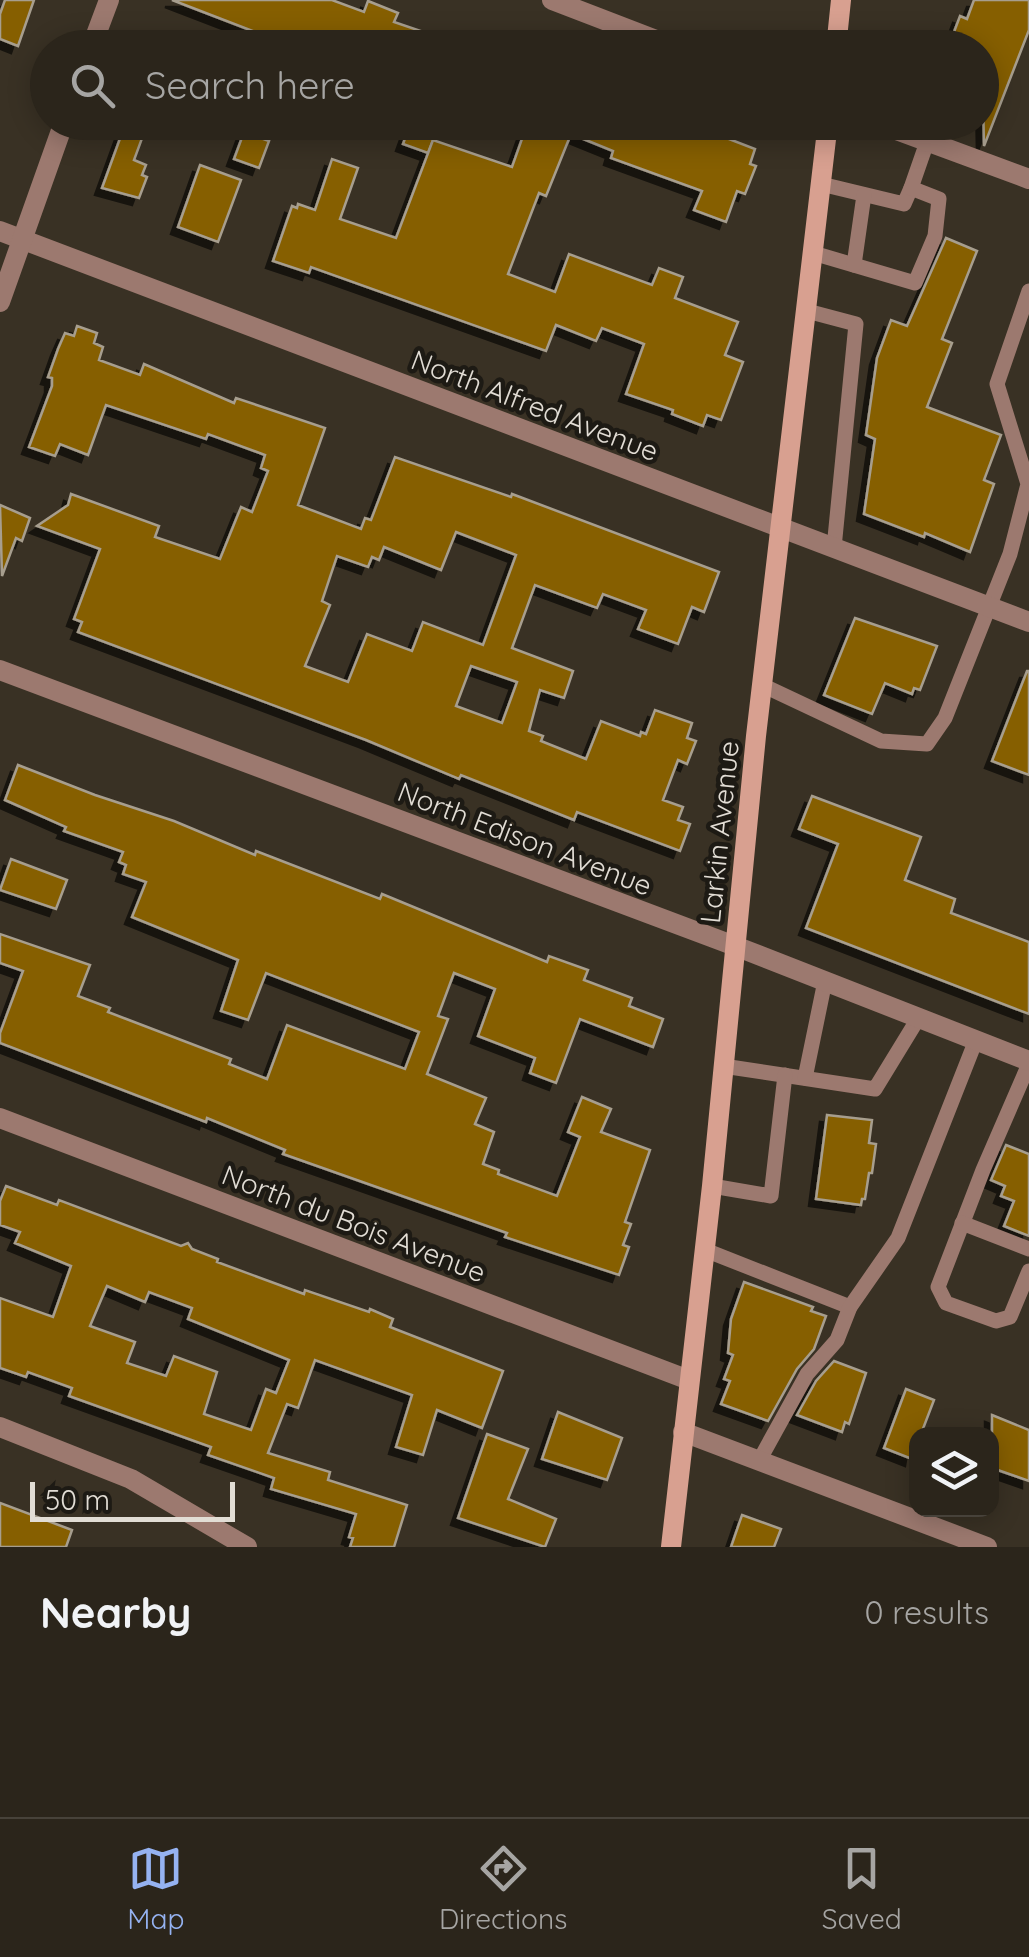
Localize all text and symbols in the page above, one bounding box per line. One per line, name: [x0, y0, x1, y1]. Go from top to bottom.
search box: [30, 30, 999, 140]
icon: search: [65, 58, 120, 113]
text: Search here: [145, 61, 355, 109]
street label: North Alfred Avenue: [406, 342, 664, 468]
street label: Larkin Avenue: [692, 739, 746, 925]
street label: North Edison Avenue: [393, 773, 657, 903]
street label: North du Bois Avenue: [217, 1157, 491, 1289]
map controls: [909, 1427, 999, 1517]
button: layers: [909, 1427, 999, 1517]
scale bar: [30, 1477, 235, 1522]
text: 50 m: [45, 1482, 110, 1517]
text: Nearby: [40, 1586, 191, 1639]
text: 0 results: [865, 1592, 989, 1632]
tab: Map: [127, 1841, 184, 1936]
tab: Directions: [439, 1841, 567, 1936]
tab: Saved: [822, 1841, 902, 1936]

